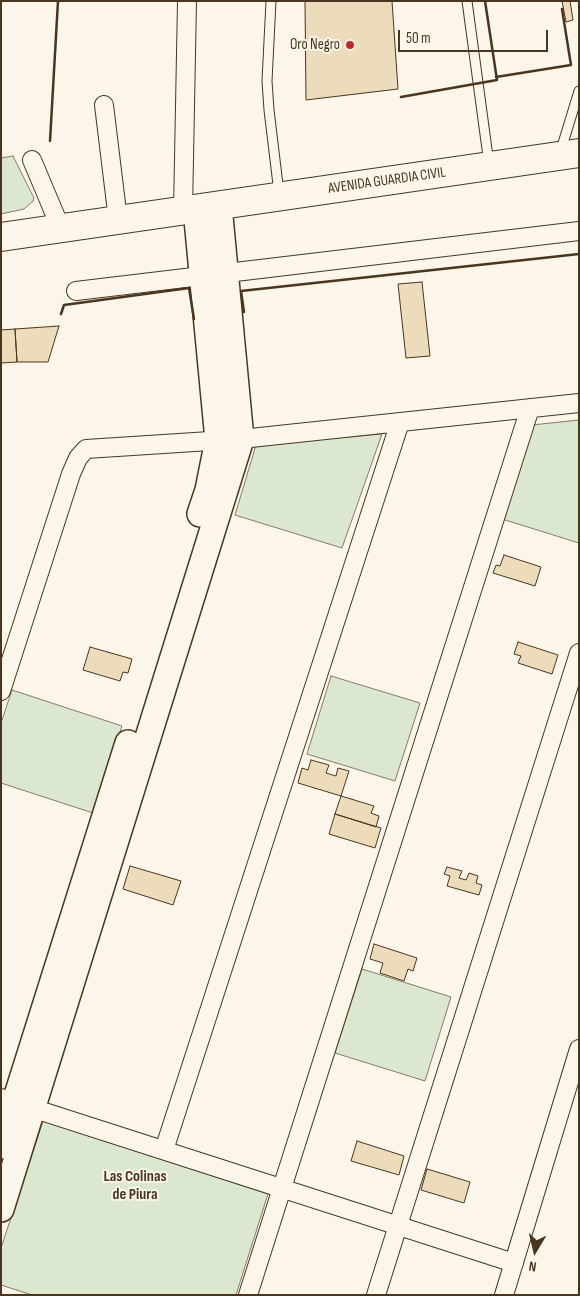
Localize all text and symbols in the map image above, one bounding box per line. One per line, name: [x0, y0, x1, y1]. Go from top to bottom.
scale bar: [400, 20, 550, 52]
text: 50 m: [406, 29, 431, 48]
place label: Oro Negro: [290, 36, 340, 54]
marker: Oro Negro: [344, 39, 356, 51]
street label: AVENIDA GUARDIA CIVIL: [327, 164, 447, 198]
district label: Las Colinas de Piura: [103, 1167, 167, 1205]
north arrow: [510, 1226, 560, 1276]
text: N: [528, 1257, 538, 1275]

